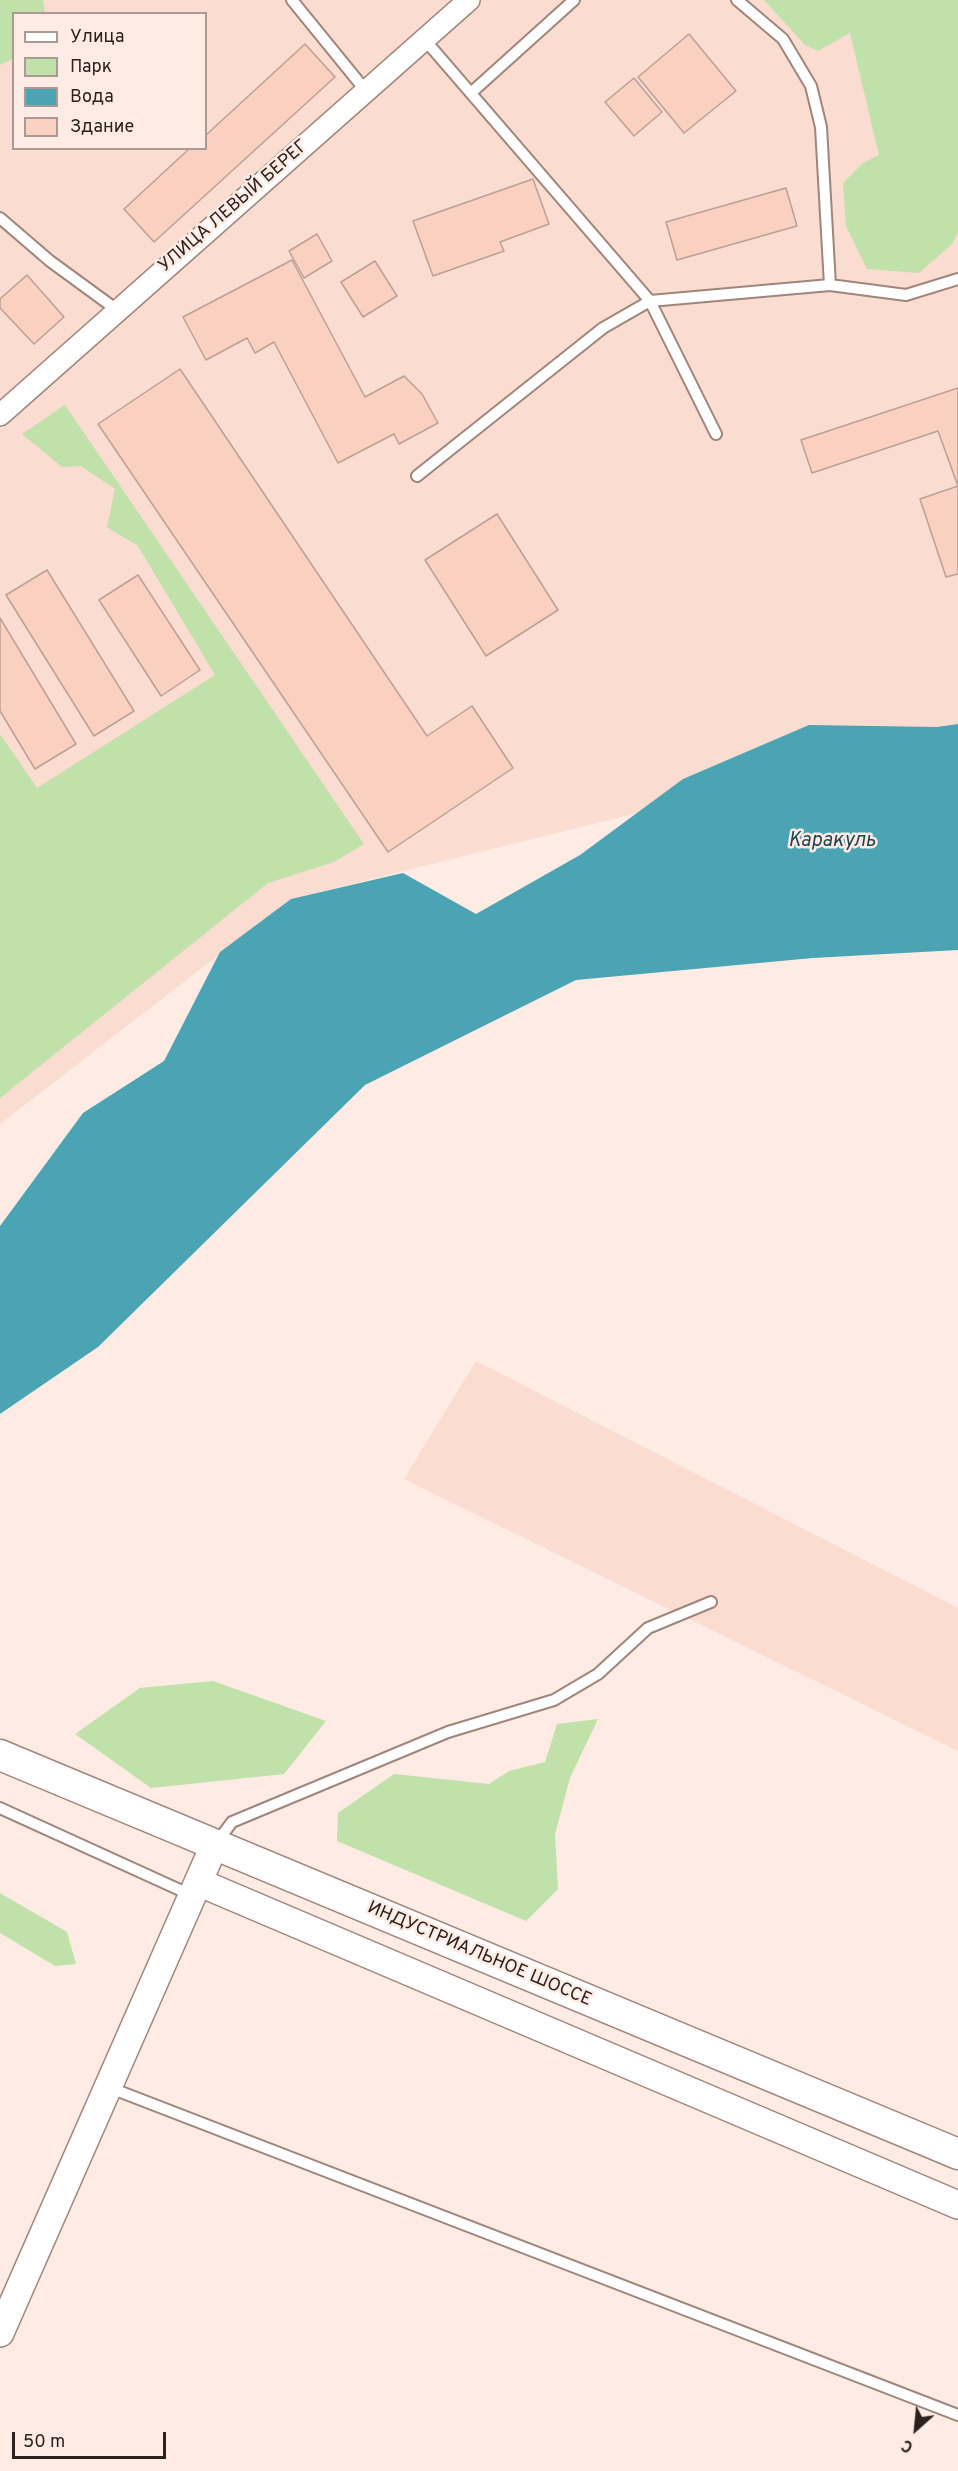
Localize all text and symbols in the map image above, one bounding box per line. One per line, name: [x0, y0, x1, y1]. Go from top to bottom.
legend: [12, 12, 207, 150]
text: Улица: [70, 26, 124, 49]
text: Парк: [70, 56, 112, 79]
text: Вода: [70, 86, 114, 109]
text: Здание: [70, 116, 134, 139]
street label: УЛИЦА ЛЕВЫЙ БЕРЕГ: [155, 136, 313, 278]
water label: Каракуль: [788, 830, 876, 854]
street label: ИНДУСТРИАЛЬНОЕ ШОССЕ: [364, 1898, 594, 2012]
north arrow: [886, 2399, 946, 2459]
scale bar: [15, 2420, 170, 2458]
text: 50 m: [23, 2431, 65, 2454]
text: С: [899, 2434, 917, 2456]

